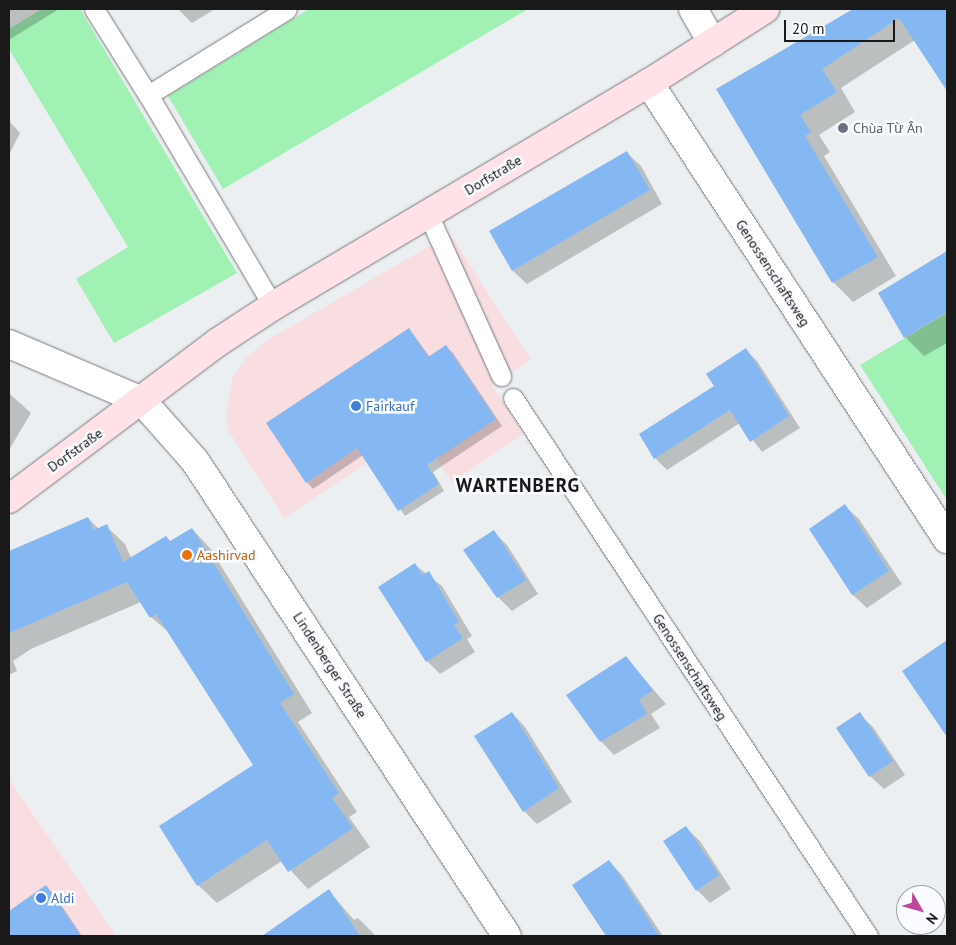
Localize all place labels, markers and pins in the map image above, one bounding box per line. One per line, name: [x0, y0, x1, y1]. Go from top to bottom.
place label: Chùa Từ Ân: [853, 120, 924, 136]
marker: Chùa Từ Ân: [837, 122, 849, 134]
place label: Fairkauf: [366, 398, 414, 414]
marker: Fairkauf: [350, 400, 362, 412]
place label: Aashirvad: [197, 547, 255, 563]
marker: Aashirvad: [181, 549, 193, 561]
place label: Aldi: [51, 890, 75, 906]
marker: Aldi: [35, 892, 47, 904]

